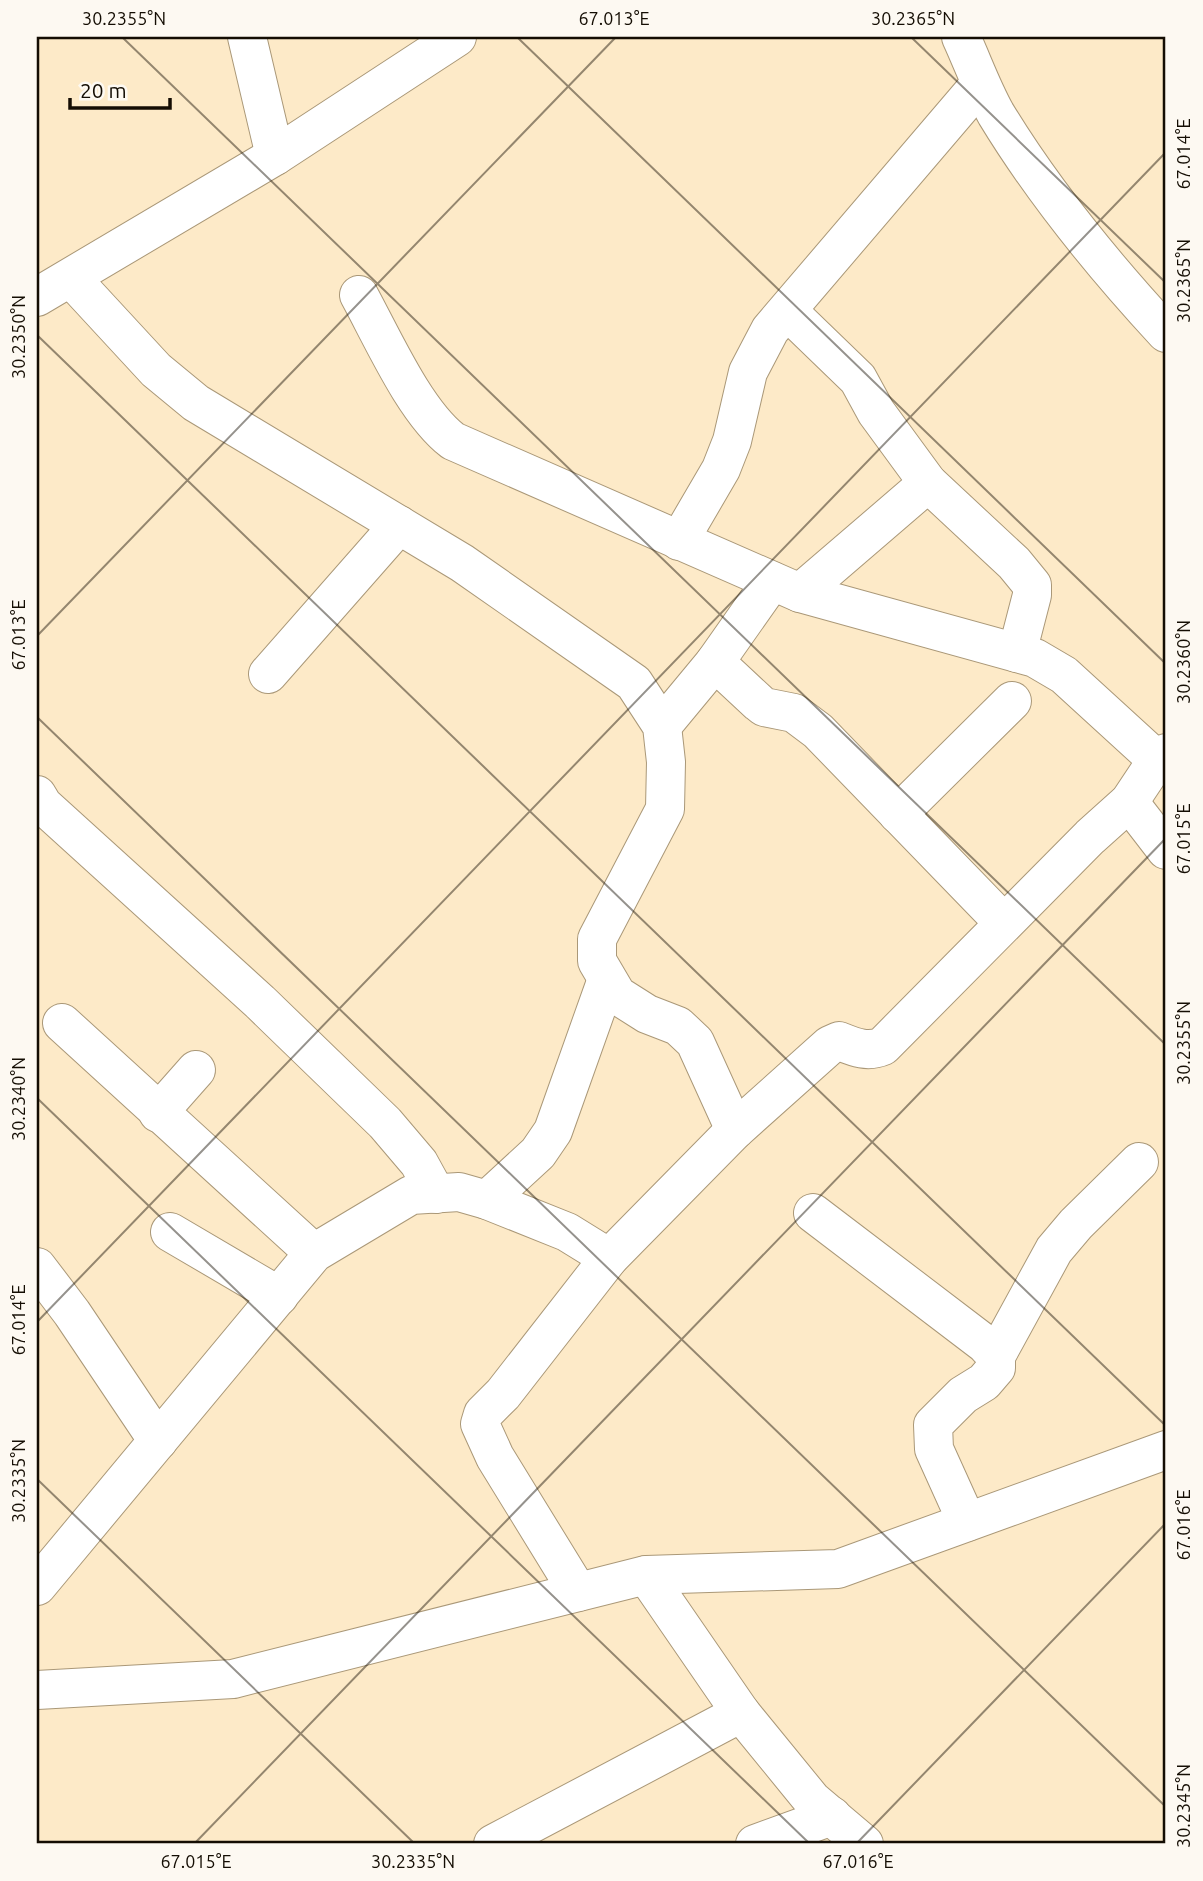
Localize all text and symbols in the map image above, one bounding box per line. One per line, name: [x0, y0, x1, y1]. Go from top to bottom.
text: 30.2355°N: [82, 8, 166, 28]
text: 67.013°E: [578, 8, 650, 28]
text: 30.2365°N: [871, 8, 955, 28]
scale bar: [70, 66, 170, 110]
text: 20 m: [80, 78, 127, 102]
text: 67.014°E: [1173, 118, 1193, 190]
text: 30.2365°N: [1173, 239, 1193, 323]
text: 30.2350°N: [8, 295, 28, 379]
text: 67.013°E: [8, 599, 28, 671]
text: 30.2360°N: [1173, 620, 1193, 704]
text: 67.015°E: [1173, 803, 1193, 875]
text: 30.2355°N: [1173, 1001, 1193, 1085]
text: 30.2340°N: [8, 1057, 28, 1141]
text: 67.014°E: [8, 1284, 28, 1356]
text: 30.2335°N: [8, 1439, 28, 1523]
text: 67.016°E: [1173, 1489, 1193, 1561]
text: 30.2345°N: [1173, 1764, 1193, 1848]
text: 67.015°E: [160, 1851, 232, 1871]
text: 30.2335°N: [371, 1851, 455, 1871]
text: 67.016°E: [822, 1851, 894, 1871]

